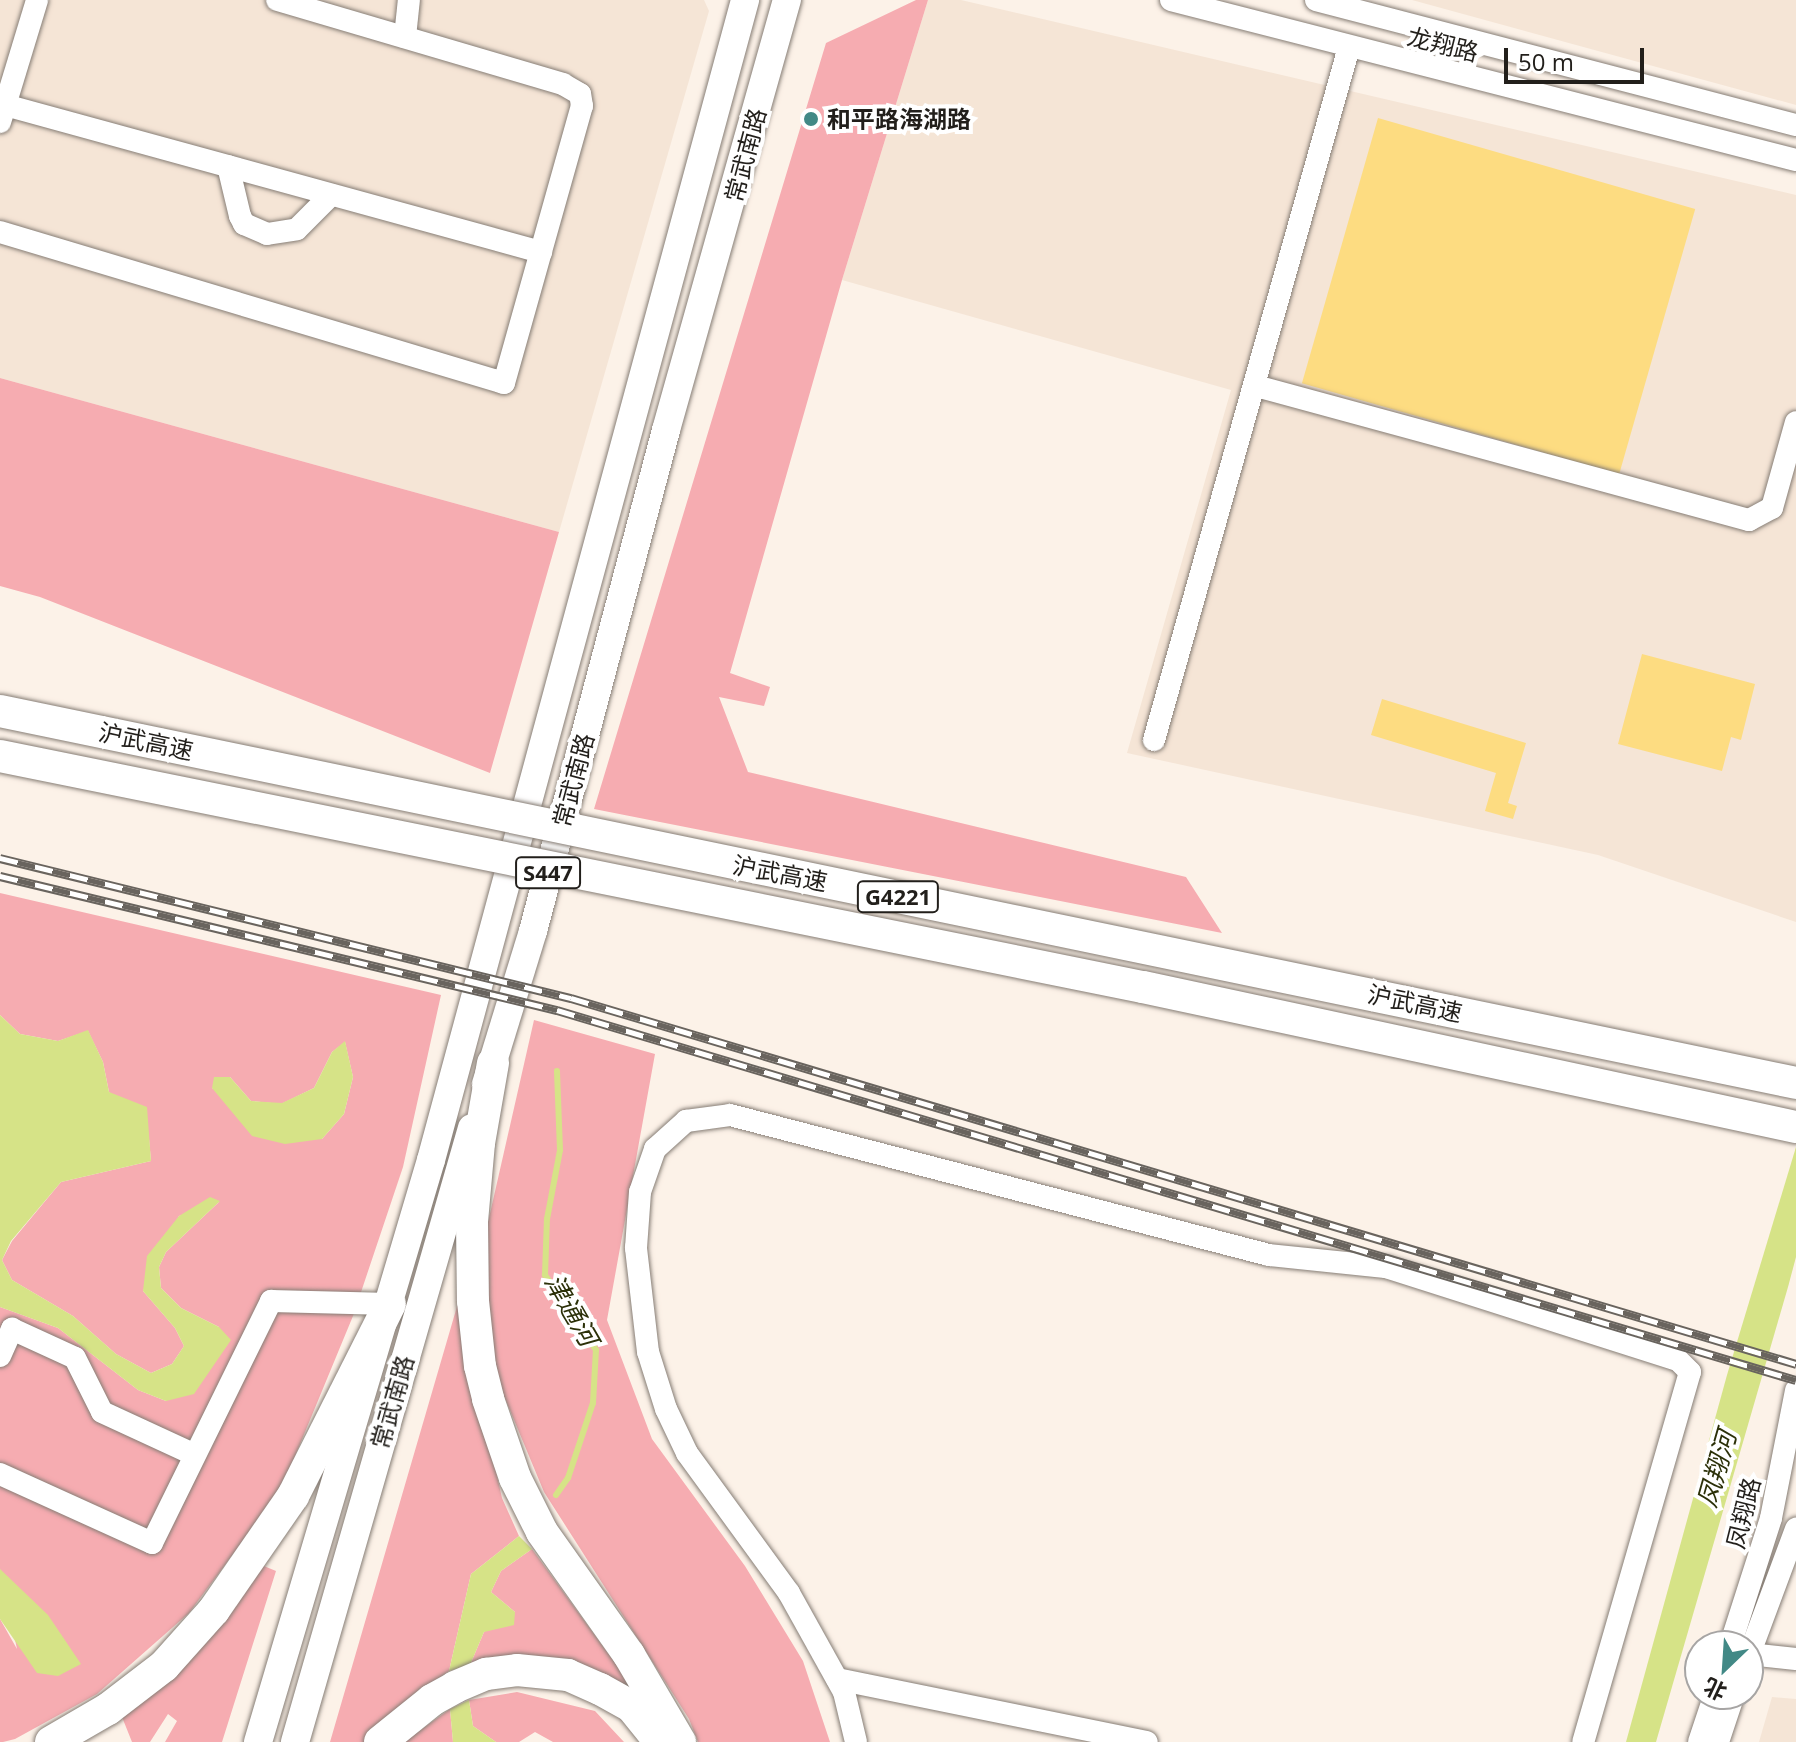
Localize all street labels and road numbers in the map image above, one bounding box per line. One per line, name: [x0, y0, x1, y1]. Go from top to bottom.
street label: 龙翔路: [1405, 21, 1481, 67]
street label: 常武南路: [719, 105, 771, 205]
street label: 沪武高速: [96, 717, 196, 765]
street label: 常武南路: [547, 730, 599, 830]
street label: 沪武高速: [730, 850, 830, 896]
road number: S447: [514, 855, 582, 891]
road number: G4221: [856, 879, 940, 915]
street label: 沪武高速: [1365, 979, 1465, 1027]
street label: 常武南路: [365, 1352, 419, 1452]
street label: 凤翔路: [1720, 1475, 1766, 1551]

